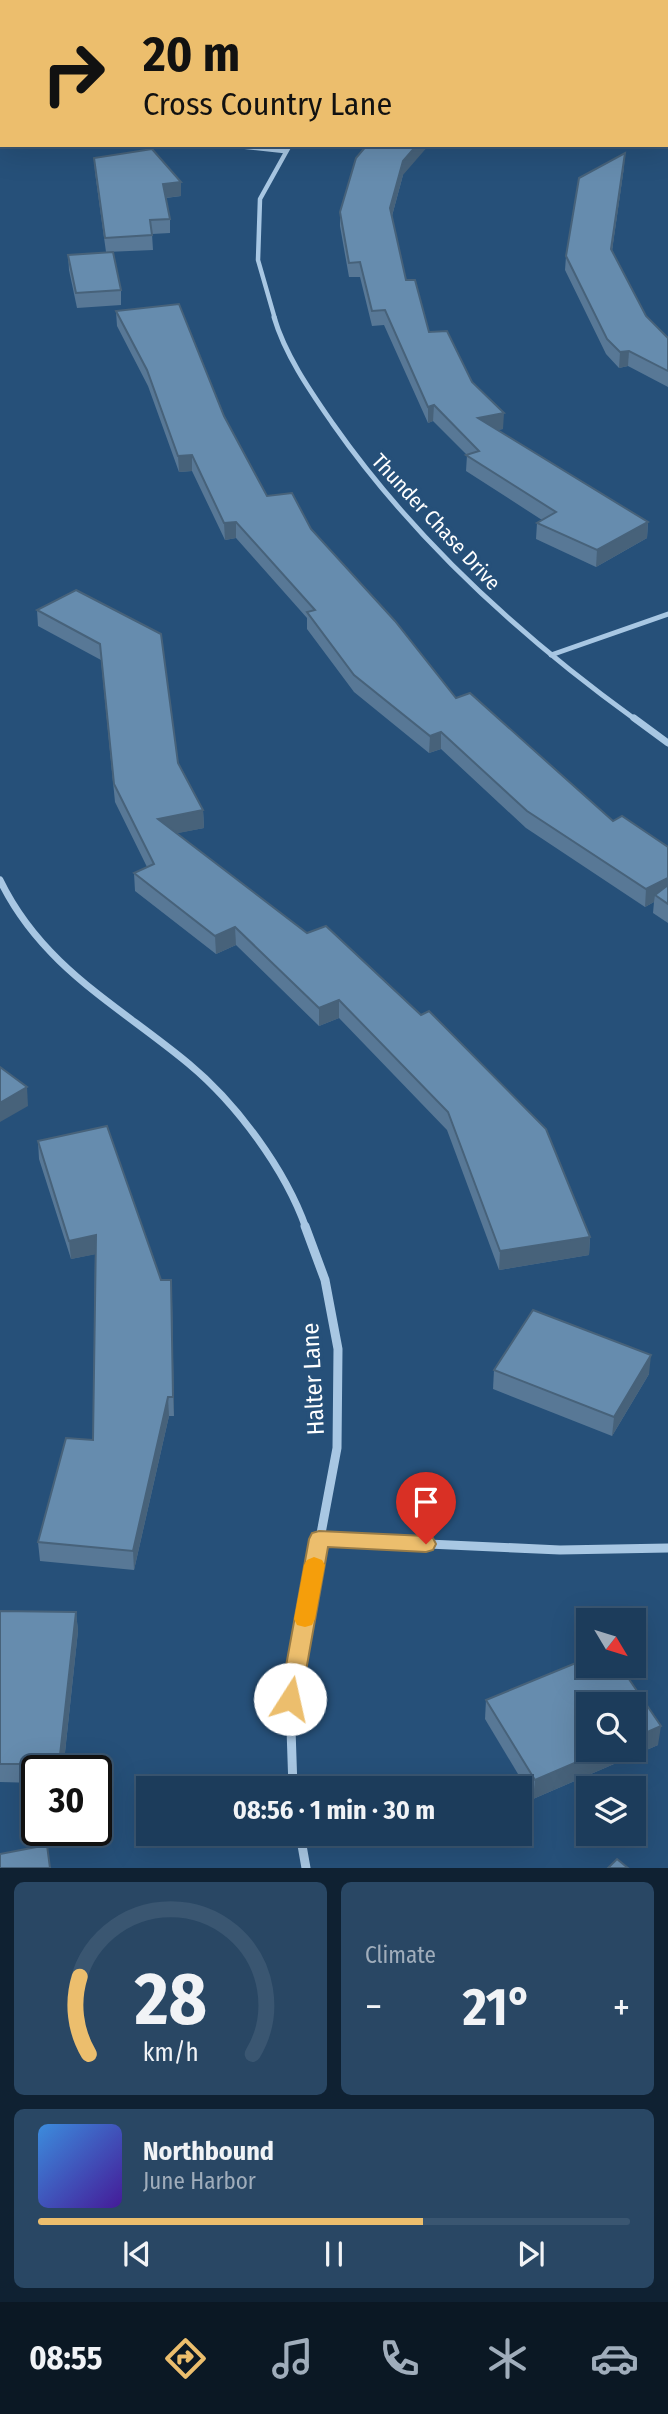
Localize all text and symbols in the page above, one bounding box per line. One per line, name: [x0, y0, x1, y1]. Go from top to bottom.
text: 20 m: [143, 25, 240, 84]
icon: right: [28, 28, 119, 119]
text: Cross Country Lane: [143, 85, 392, 123]
street label: Thunder Chase Drive: [366, 448, 506, 596]
street label: Halter Lane: [296, 1322, 330, 1436]
pin: [396, 1472, 456, 1544]
icon: arrive: [407, 1483, 445, 1521]
north arrow: [576, 1608, 646, 1678]
map controls: [576, 1608, 646, 1846]
position arrow: [253, 1662, 327, 1736]
button: search: [576, 1692, 646, 1762]
speed limit sign: 30: [21, 1755, 112, 1846]
button: layers: [576, 1776, 646, 1846]
text: 08:56 · 1 min · 30 m: [233, 1795, 435, 1826]
text: Climate: [365, 1941, 436, 1969]
text: 28: [133, 1957, 207, 2044]
text: 21°: [463, 1976, 532, 2039]
text: −: [365, 1984, 382, 2030]
text: +: [613, 1984, 630, 2030]
text: km/h: [143, 2038, 198, 2068]
text: Northbound: [143, 2136, 274, 2167]
text: June Harbor: [143, 2167, 256, 2195]
icon: previous: [118, 2235, 156, 2273]
icon: pause: [315, 2235, 353, 2273]
icon: next: [512, 2235, 550, 2273]
icon: directions: [161, 2334, 210, 2383]
icon: music: [268, 2334, 317, 2383]
icon: phone: [375, 2334, 424, 2383]
icon: climate: [483, 2334, 532, 2383]
icon: car: [590, 2334, 639, 2383]
text: 08:55: [29, 2339, 102, 2377]

